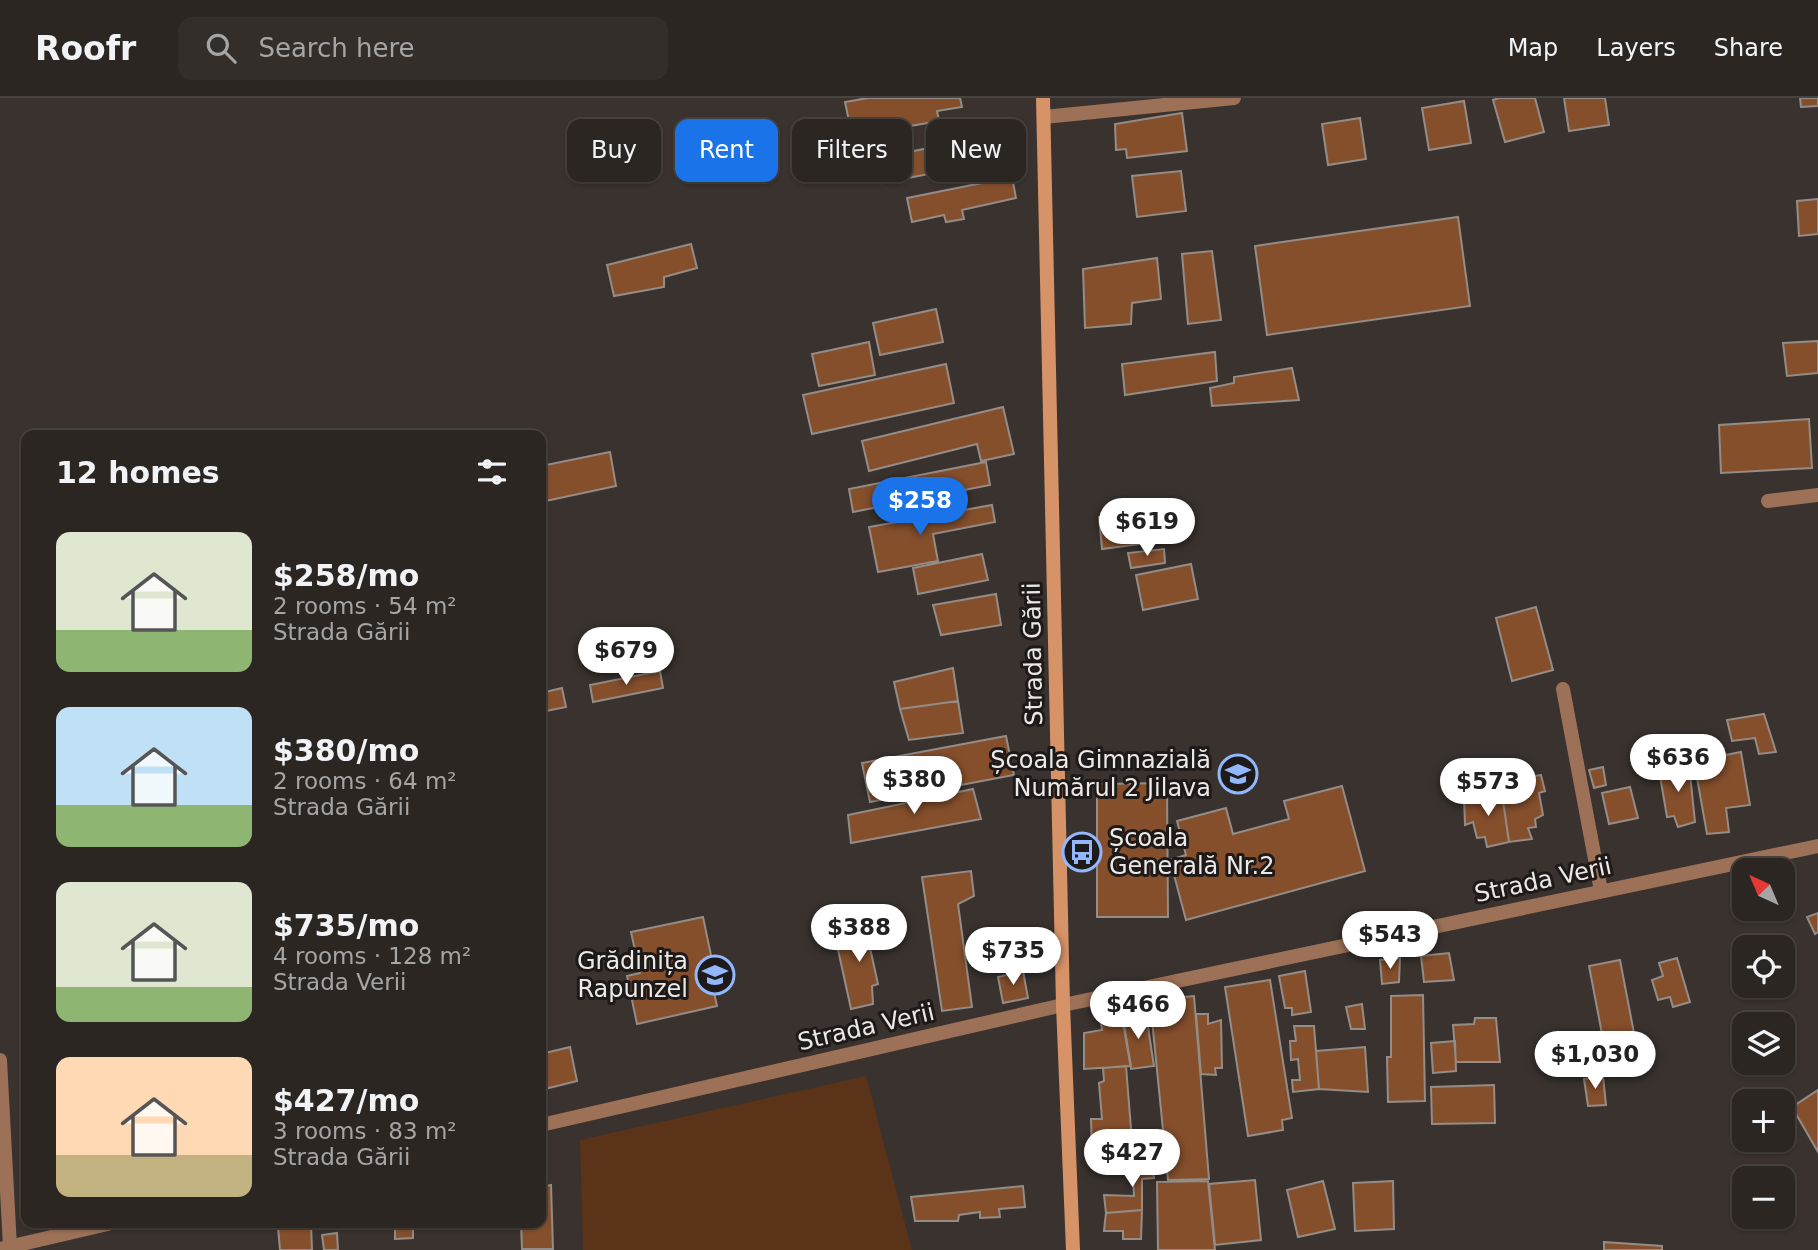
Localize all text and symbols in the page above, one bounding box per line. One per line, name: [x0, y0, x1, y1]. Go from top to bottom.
search box: [178, 17, 668, 80]
text: Roofr: [35, 29, 136, 68]
icon: search: [202, 29, 240, 67]
text: Search here: [258, 33, 415, 63]
text: Map: [1508, 34, 1558, 62]
text: Layers: [1596, 34, 1676, 62]
text: Share: [1714, 34, 1783, 62]
chip: Buy: [567, 119, 661, 182]
chip: Rent: [675, 119, 778, 182]
chip: Filters: [792, 119, 912, 182]
chip: New: [926, 119, 1026, 182]
icon: filters: [473, 453, 511, 491]
text: 12 homes: [56, 455, 220, 490]
pin: $258: [879, 478, 961, 537]
text: $258: [888, 487, 952, 513]
pin: $619: [1106, 498, 1188, 558]
text: $619: [1115, 508, 1179, 534]
text: $258/mo: [273, 558, 419, 593]
icon: home: [112, 560, 196, 644]
street label: Strada Gării: [1018, 582, 1048, 726]
text: 2 rooms · 54 m²: [273, 593, 457, 619]
text: Strada Gării: [273, 619, 410, 645]
pin: $679: [585, 628, 667, 687]
text: $679: [594, 637, 658, 663]
text: $380/mo: [273, 733, 419, 768]
pin: $636: [1637, 734, 1719, 794]
icon: home: [112, 735, 196, 819]
text: $636: [1646, 744, 1710, 770]
place label: Școala Gimnazială Numărul 2 Jilava: [990, 746, 1211, 802]
school or university icon: Școala Gimnazială Numărul 2 Jilava: [1217, 753, 1259, 795]
pin: $380: [873, 756, 955, 816]
pin: $573: [1447, 758, 1529, 818]
text: $380: [882, 766, 946, 792]
text: 2 rooms · 64 m²: [273, 768, 457, 794]
text: $573: [1456, 768, 1520, 794]
text: Strada Gării: [273, 794, 410, 820]
place label: Școala Generală Nr.2: [1109, 824, 1274, 880]
bus stop icon: Școala Generală Nr.2: [1061, 831, 1103, 873]
street label: Strada Verii: [1472, 852, 1614, 908]
north arrow: [1732, 858, 1796, 920]
map controls: [1732, 858, 1795, 1229]
pin: $388: [818, 904, 900, 964]
text: $735/mo: [273, 908, 419, 943]
icon: home: [112, 910, 196, 994]
pin: $543: [1349, 912, 1431, 971]
text: $388: [827, 914, 891, 940]
text: $543: [1358, 921, 1422, 947]
pin: $735: [972, 928, 1054, 987]
button: locate: [1732, 935, 1795, 998]
text: $735: [981, 937, 1045, 963]
text: 4 rooms · 128 m²: [273, 943, 471, 969]
place label: Grădinița Rapunzel: [577, 947, 688, 1003]
school or university icon: Grădinița Rapunzel: [694, 954, 736, 996]
text: Strada Verii: [273, 969, 407, 995]
pin: $466: [1097, 982, 1179, 1041]
text: $466: [1106, 991, 1170, 1017]
street label: Strada Verii: [795, 998, 937, 1056]
button: layers: [1732, 1012, 1795, 1075]
pin: $1,030: [1538, 1032, 1652, 1091]
text: $1,030: [1551, 1041, 1639, 1067]
text: $427/mo: [273, 1083, 419, 1118]
icon: home: [112, 1085, 196, 1169]
button: +: [1732, 1089, 1795, 1152]
text: 3 rooms · 83 m²: [273, 1118, 457, 1144]
pin: $427: [1091, 1130, 1173, 1189]
text: $427: [1100, 1139, 1164, 1165]
text: Strada Gării: [273, 1144, 410, 1170]
button: −: [1732, 1166, 1795, 1229]

